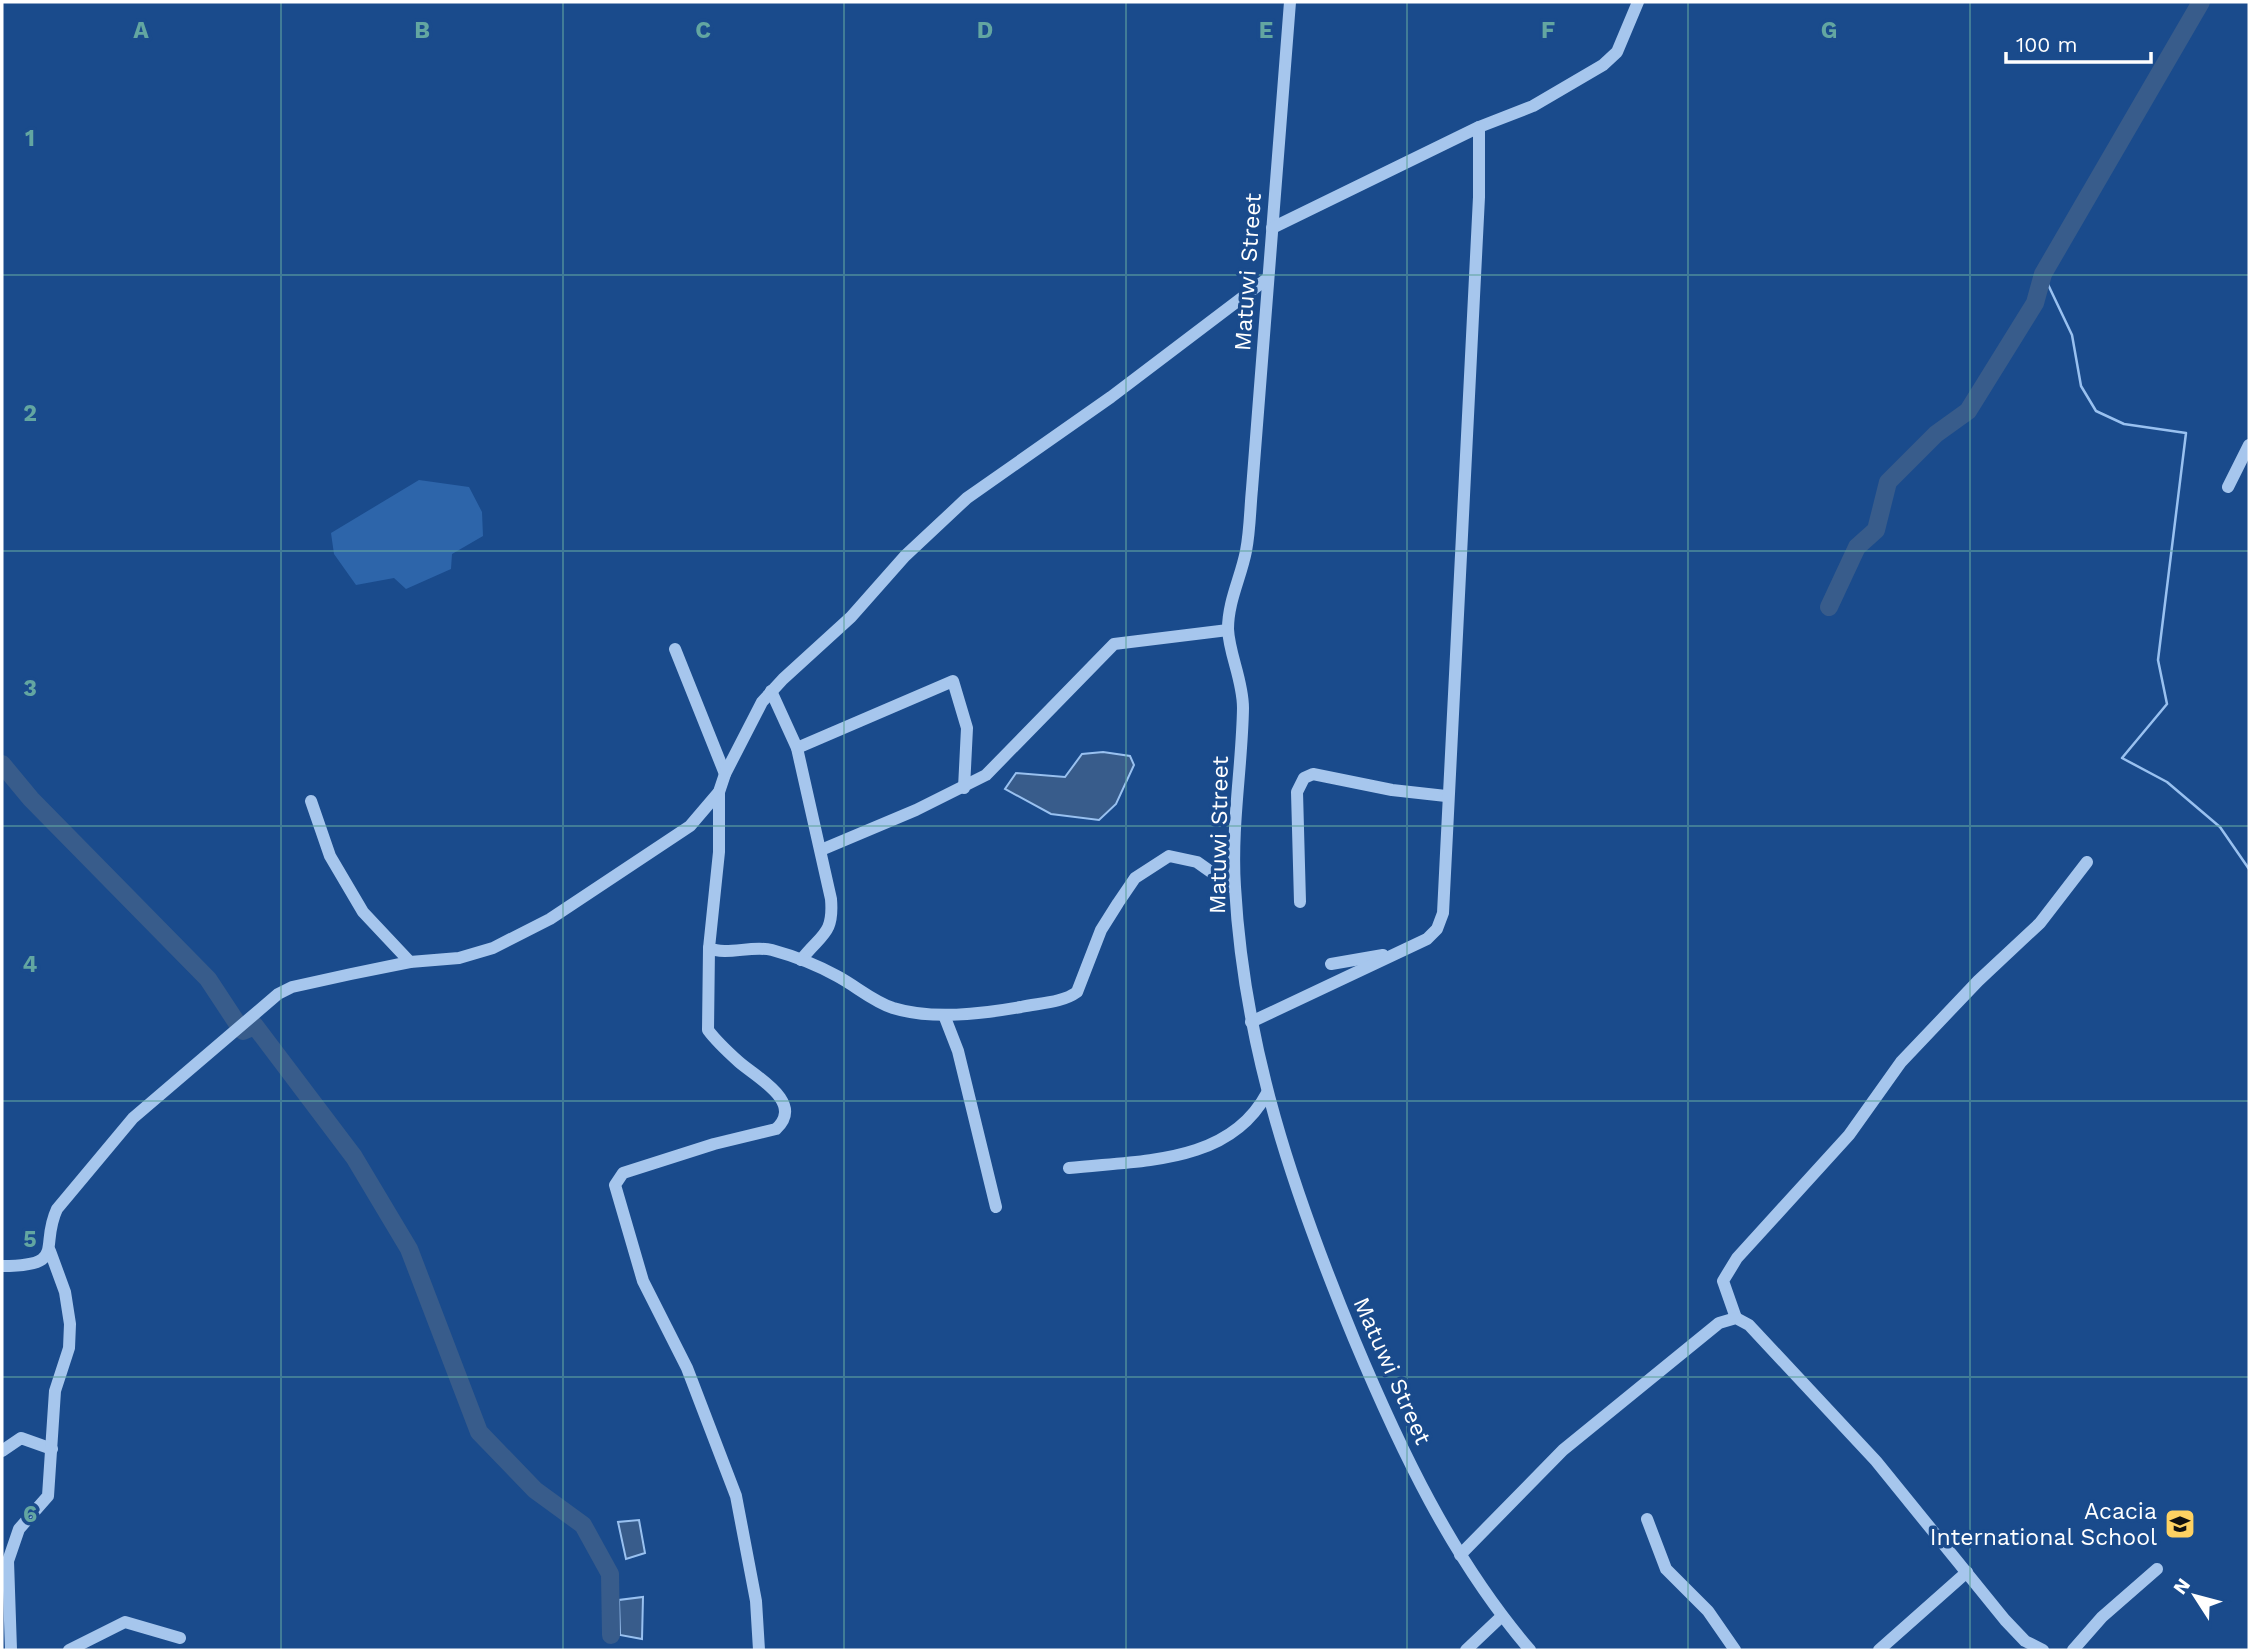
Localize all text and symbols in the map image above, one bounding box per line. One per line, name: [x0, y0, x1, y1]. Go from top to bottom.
text: A: [133, 17, 149, 44]
text: B: [414, 17, 430, 44]
text: C: [695, 17, 711, 44]
text: D: [977, 17, 993, 44]
text: E: [1259, 17, 1273, 44]
text: F: [1541, 17, 1555, 44]
text: G: [1821, 17, 1837, 44]
scale bar: [2006, 21, 2151, 65]
text: 100 m: [2016, 32, 2078, 57]
text: 1: [25, 125, 35, 152]
street label: Matuwi Street: [1229, 192, 1267, 352]
text: 2: [23, 400, 37, 427]
text: 3: [23, 675, 37, 702]
street label: Matuwi Street: [1204, 755, 1234, 914]
text: 4: [23, 951, 38, 978]
text: 5: [23, 1226, 37, 1253]
street label: Matuwi Street: [1347, 1293, 1437, 1449]
place label: Acacia International School: [1930, 1498, 2157, 1551]
text: 6: [23, 1501, 37, 1528]
school or university icon: Acacia International School: [2163, 1507, 2197, 1541]
north arrow: [2160, 1561, 2230, 1631]
text: N: [2168, 1574, 2195, 1599]

